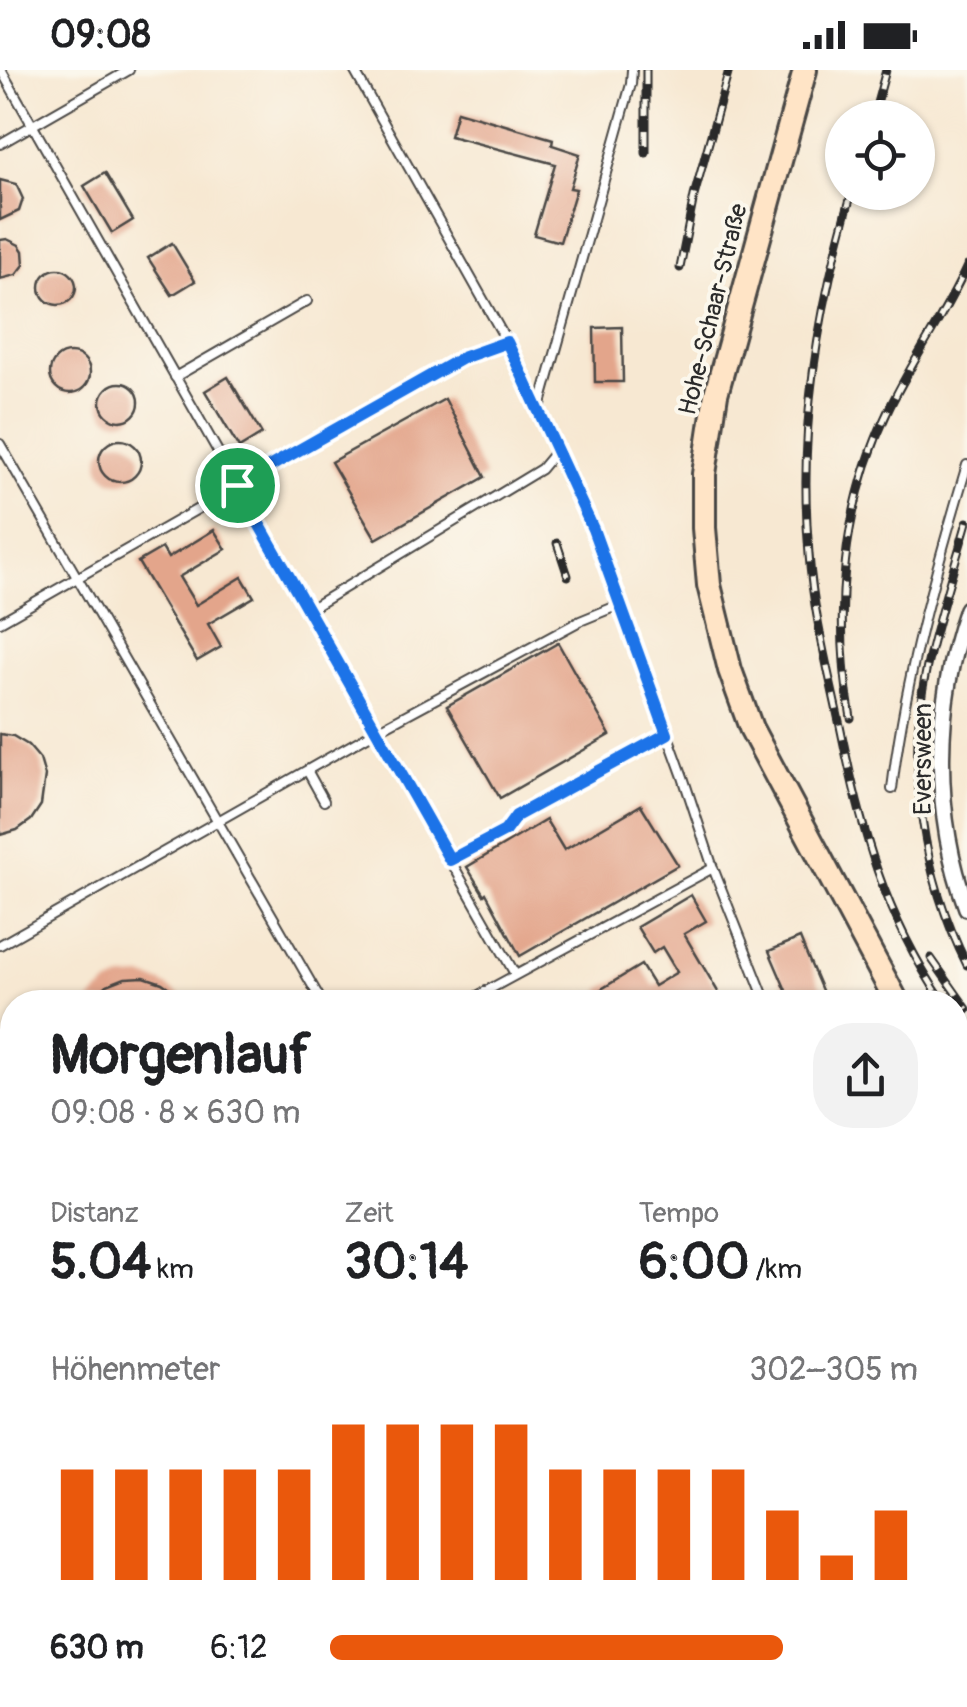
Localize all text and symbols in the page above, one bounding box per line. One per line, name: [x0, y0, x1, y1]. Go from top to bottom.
text: 09:08: [50, 11, 151, 59]
map controls: [825, 100, 935, 210]
button: locate: [825, 100, 935, 210]
street label: Hohe-Schaar-Straße: [672, 200, 755, 418]
pin: [195, 443, 280, 528]
icon: arrive: [210, 458, 265, 513]
street label: Eversween: [908, 703, 939, 815]
text: Morgenlauf: [50, 1021, 311, 1090]
button: share: [813, 1023, 918, 1128]
text: 09:08 · 8 × 630 m: [50, 1093, 300, 1133]
text: Distanz: [50, 1196, 139, 1231]
text: Zeit: [344, 1196, 394, 1231]
text: Tempo: [639, 1196, 719, 1231]
text: 5.04: [50, 1231, 151, 1294]
text: 30:14: [344, 1231, 468, 1294]
text: 6:00: [639, 1231, 749, 1294]
text: km: [151, 1252, 194, 1287]
text: /km: [749, 1252, 802, 1287]
text: Höhenmeter: [50, 1350, 220, 1390]
text: 302–305 m: [749, 1350, 918, 1390]
text: 630 m: [50, 1628, 144, 1668]
text: 6:12: [210, 1628, 268, 1668]

